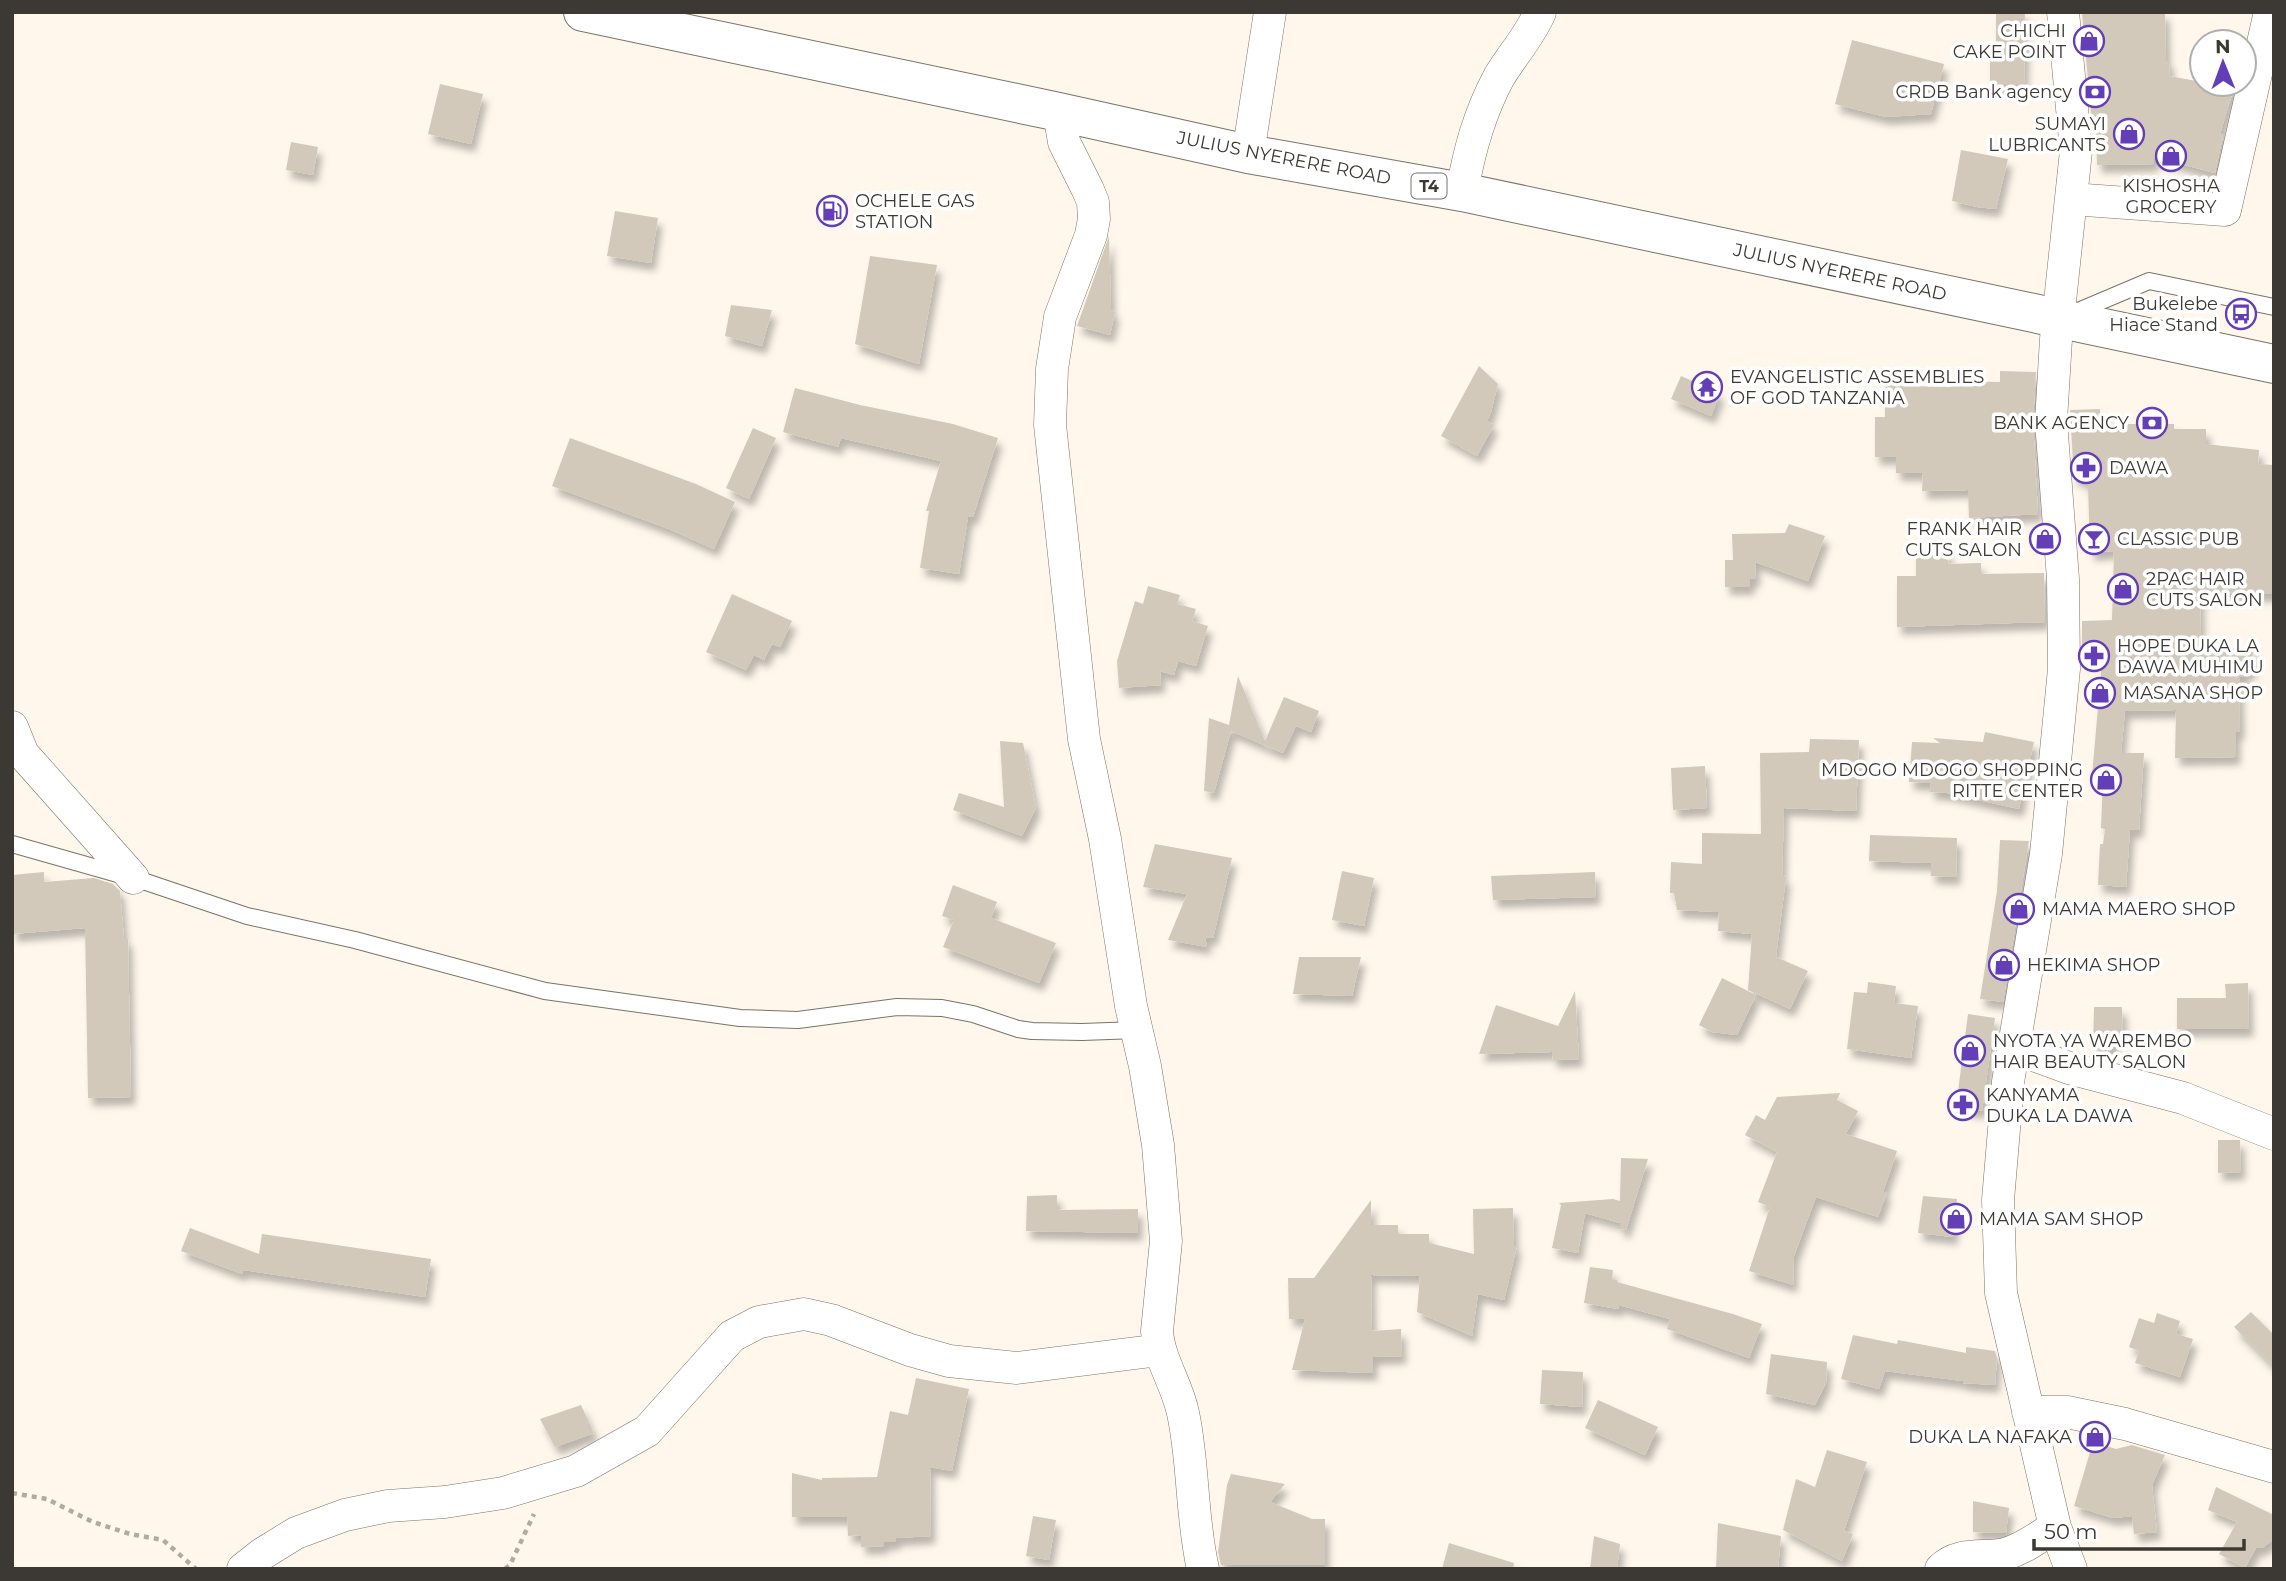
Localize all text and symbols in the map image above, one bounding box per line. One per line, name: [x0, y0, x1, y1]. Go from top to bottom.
place label: CHICHI CAKE POINT: [1953, 20, 2067, 63]
shop icon: CHICHI CAKE POINT: [2072, 24, 2106, 58]
north arrow: [2188, 28, 2258, 98]
text: N: [2215, 35, 2231, 58]
bank icon: CRDB Bank agency: [2078, 75, 2112, 109]
place label: CRDB Bank agency: [1895, 81, 2072, 103]
place label: SUMAYI LUBRICANTS: [1988, 113, 2106, 156]
shop icon: SUMAYI LUBRICANTS: [2112, 117, 2146, 151]
street label: JULIUS NYERERE ROAD: [1174, 126, 1393, 190]
shop icon: KISHOSHA GROCERY: [2154, 139, 2188, 173]
road number: T4: [1412, 174, 1446, 198]
place label: KISHOSHA GROCERY: [2122, 175, 2220, 218]
place label: OCHELE GAS STATION: [855, 190, 975, 233]
fuel station icon: OCHELE GAS STATION: [815, 194, 849, 228]
street label: JULIUS NYERERE ROAD: [1730, 238, 1949, 305]
place label: Bukelebe Hiace Stand: [2109, 293, 2218, 336]
bus stop icon: Bukelebe Hiace Stand: [2224, 297, 2258, 331]
place label: EVANGELISTIC ASSEMBLIES OF GOD TANZANIA: [1730, 366, 1984, 409]
temple icon: EVANGELISTIC ASSEMBLIES OF GOD TANZANIA: [1690, 370, 1724, 404]
bank icon: BANK AGENCY: [2135, 406, 2169, 440]
place label: BANK AGENCY: [1993, 412, 2130, 434]
pharmacy icon: DAWA: [2069, 451, 2103, 485]
place label: DAWA: [2109, 457, 2168, 479]
place label: FRANK HAIR CUTS SALON: [1905, 518, 2022, 561]
shop icon: FRANK HAIR CUTS SALON: [2028, 522, 2062, 556]
bar icon: CLASSIC PUB: [2077, 522, 2111, 556]
place label: CLASSIC PUB: [2117, 528, 2239, 550]
place label: 2PAC HAIR CUTS SALON: [2146, 568, 2263, 611]
shop icon: 2PAC HAIR CUTS SALON: [2106, 572, 2140, 606]
place label: HOPE DUKA LA DAWA MUHIMU: [2117, 635, 2264, 678]
pharmacy icon: HOPE DUKA LA DAWA MUHIMU: [2077, 639, 2111, 673]
shop icon: MASANA SHOP: [2083, 676, 2117, 710]
place label: MASANA SHOP: [2123, 682, 2263, 704]
place label: MDOGO MDOGO SHOPPING RITTE CENTER: [1821, 759, 2083, 802]
shop icon: MDOGO MDOGO SHOPPING RITTE CENTER: [2089, 763, 2123, 797]
shop icon: MAMA MAERO SHOP: [2002, 892, 2036, 926]
place label: MAMA MAERO SHOP: [2042, 898, 2236, 920]
shop icon: HEKIMA SHOP: [1987, 948, 2021, 982]
place label: HEKIMA SHOP: [2027, 954, 2160, 976]
place label: NYOTA YA WAREMBO HAIR BEAUTY SALON: [1993, 1030, 2192, 1073]
shop icon: NYOTA YA WAREMBO HAIR BEAUTY SALON: [1953, 1034, 1987, 1068]
place label: KANYAMA DUKA LA DAWA: [1986, 1084, 2133, 1127]
pharmacy icon: KANYAMA DUKA LA DAWA: [1946, 1088, 1980, 1122]
shop icon: MAMA SAM SHOP: [1939, 1202, 1973, 1236]
place label: MAMA SAM SHOP: [1979, 1208, 2144, 1230]
shop icon: DUKA LA NAFAKA: [2078, 1420, 2112, 1454]
place label: DUKA LA NAFAKA: [1908, 1426, 2072, 1448]
scale bar: [2034, 1508, 2244, 1552]
text: 50 m: [2044, 1519, 2098, 1544]

